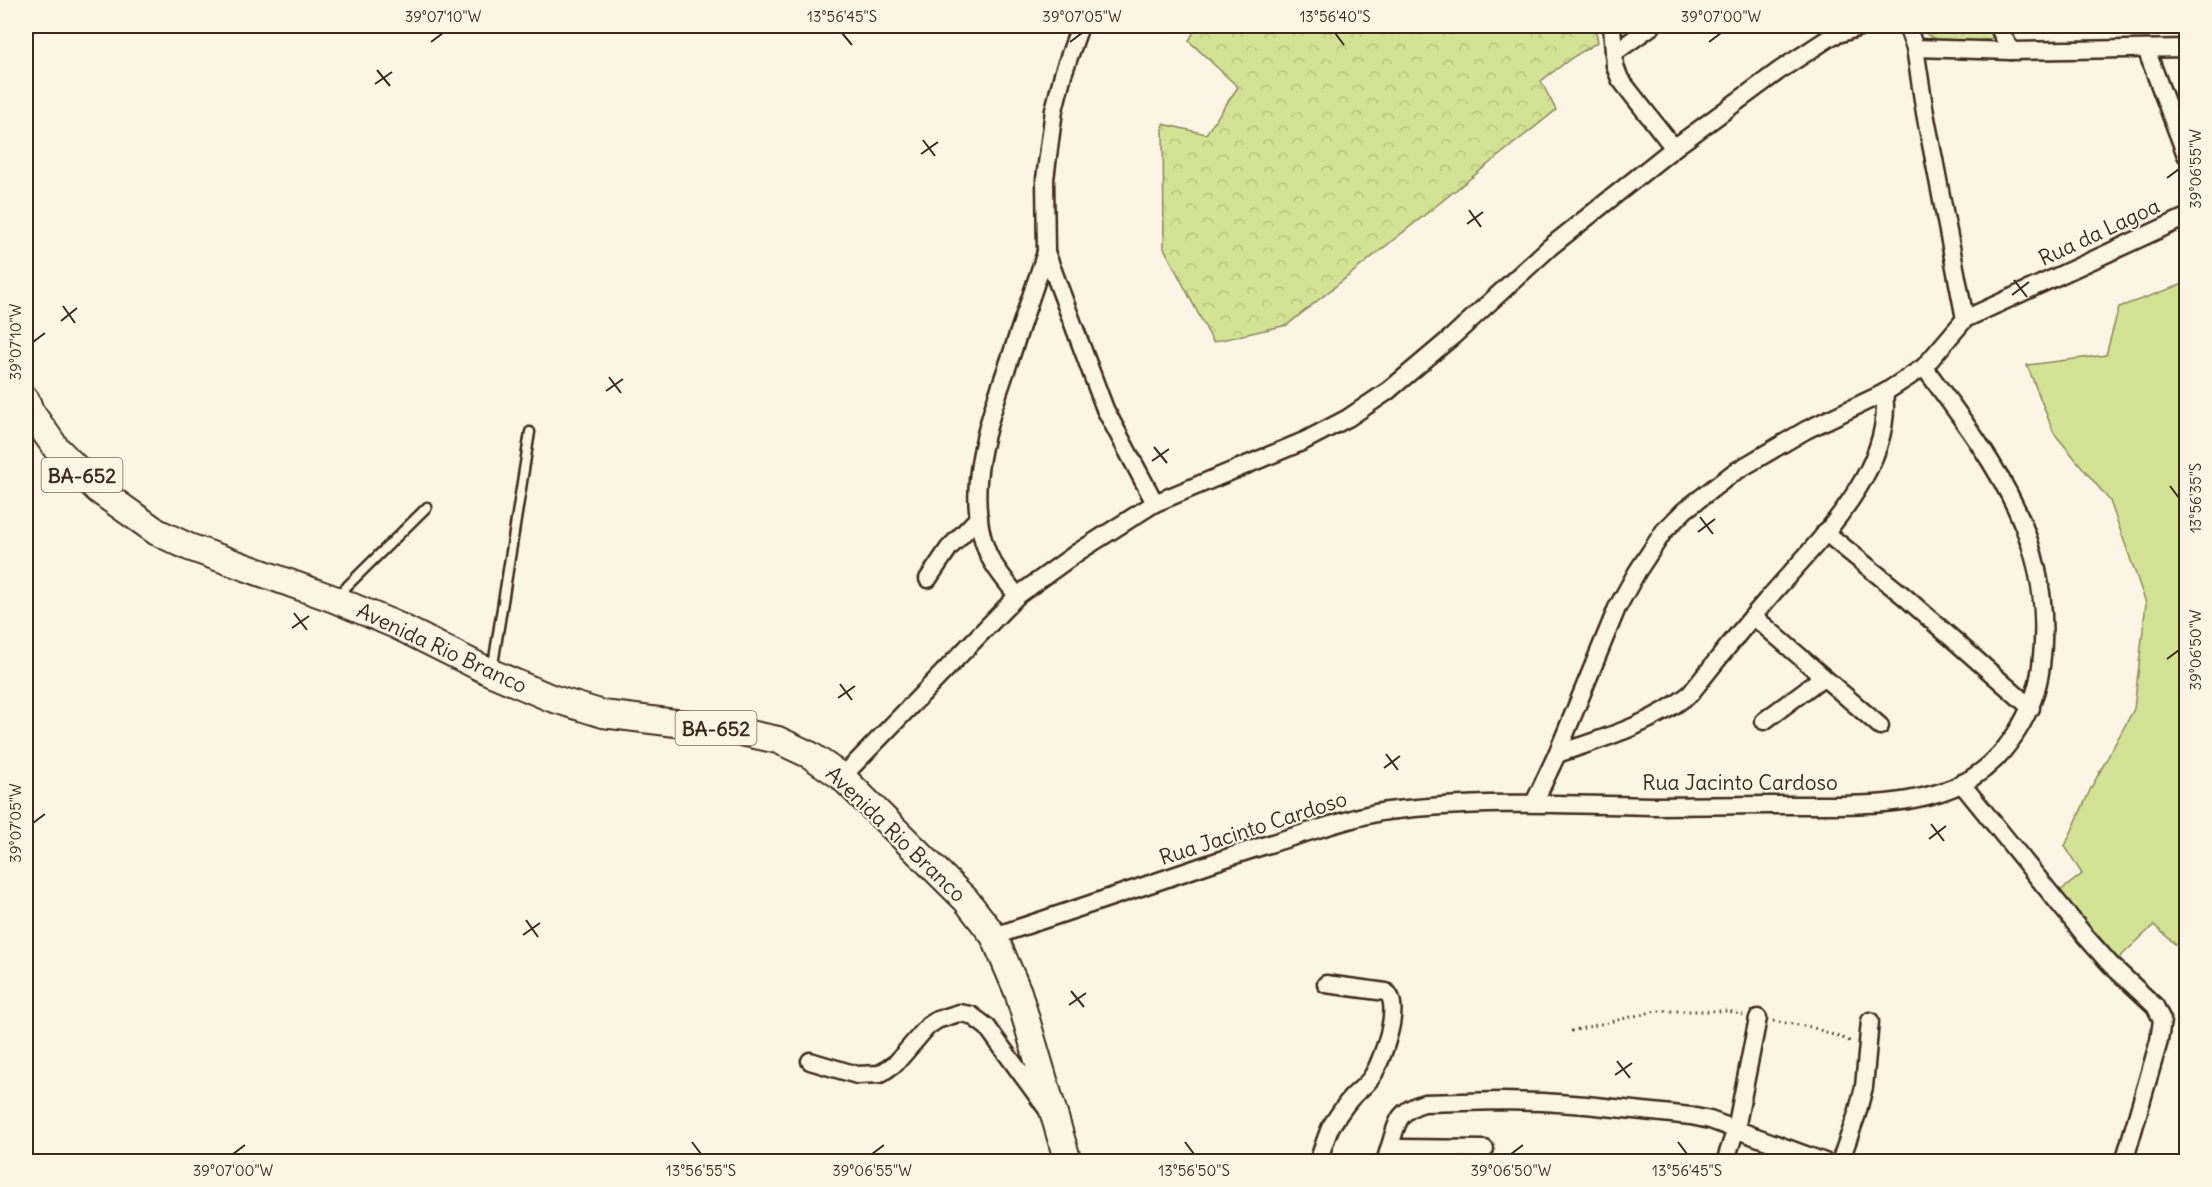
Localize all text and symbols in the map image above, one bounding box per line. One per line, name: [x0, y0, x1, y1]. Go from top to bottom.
text: 39°07'10"W: [405, 7, 482, 26]
text: 13°56'45"S: [807, 7, 877, 26]
text: 39°07'05"W: [1042, 7, 1122, 26]
text: 13°56'40"S: [1299, 7, 1371, 26]
text: 39°07'00"W: [1681, 7, 1762, 26]
text: 39°06'55"W: [2186, 129, 2205, 209]
street label: Rua da Lagoa: [2034, 192, 2164, 272]
text: 39°07'10"W: [6, 303, 25, 380]
road number: BA-652: [42, 458, 122, 492]
text: 13°56'35"S: [2186, 463, 2205, 533]
street label: Avenida Rio Branco: [353, 597, 531, 699]
text: 39°06'50"W: [2186, 609, 2205, 690]
road number: BA-652: [676, 711, 756, 745]
street label: Avenida Rio Branco: [820, 760, 972, 908]
street label: Rua Jacinto Cardoso: [1642, 769, 1838, 796]
text: 39°07'05"W: [6, 783, 25, 863]
street label: Rua Jacinto Cardoso: [1156, 785, 1350, 871]
text: 39°07'00"W: [193, 1161, 274, 1180]
text: 13°56'55"S: [666, 1161, 736, 1180]
text: 39°06'55"W: [832, 1161, 912, 1180]
text: 13°56'50"S: [1158, 1161, 1230, 1180]
text: 39°06'50"W: [1471, 1161, 1552, 1180]
text: 13°56'45"S: [1652, 1161, 1722, 1180]

